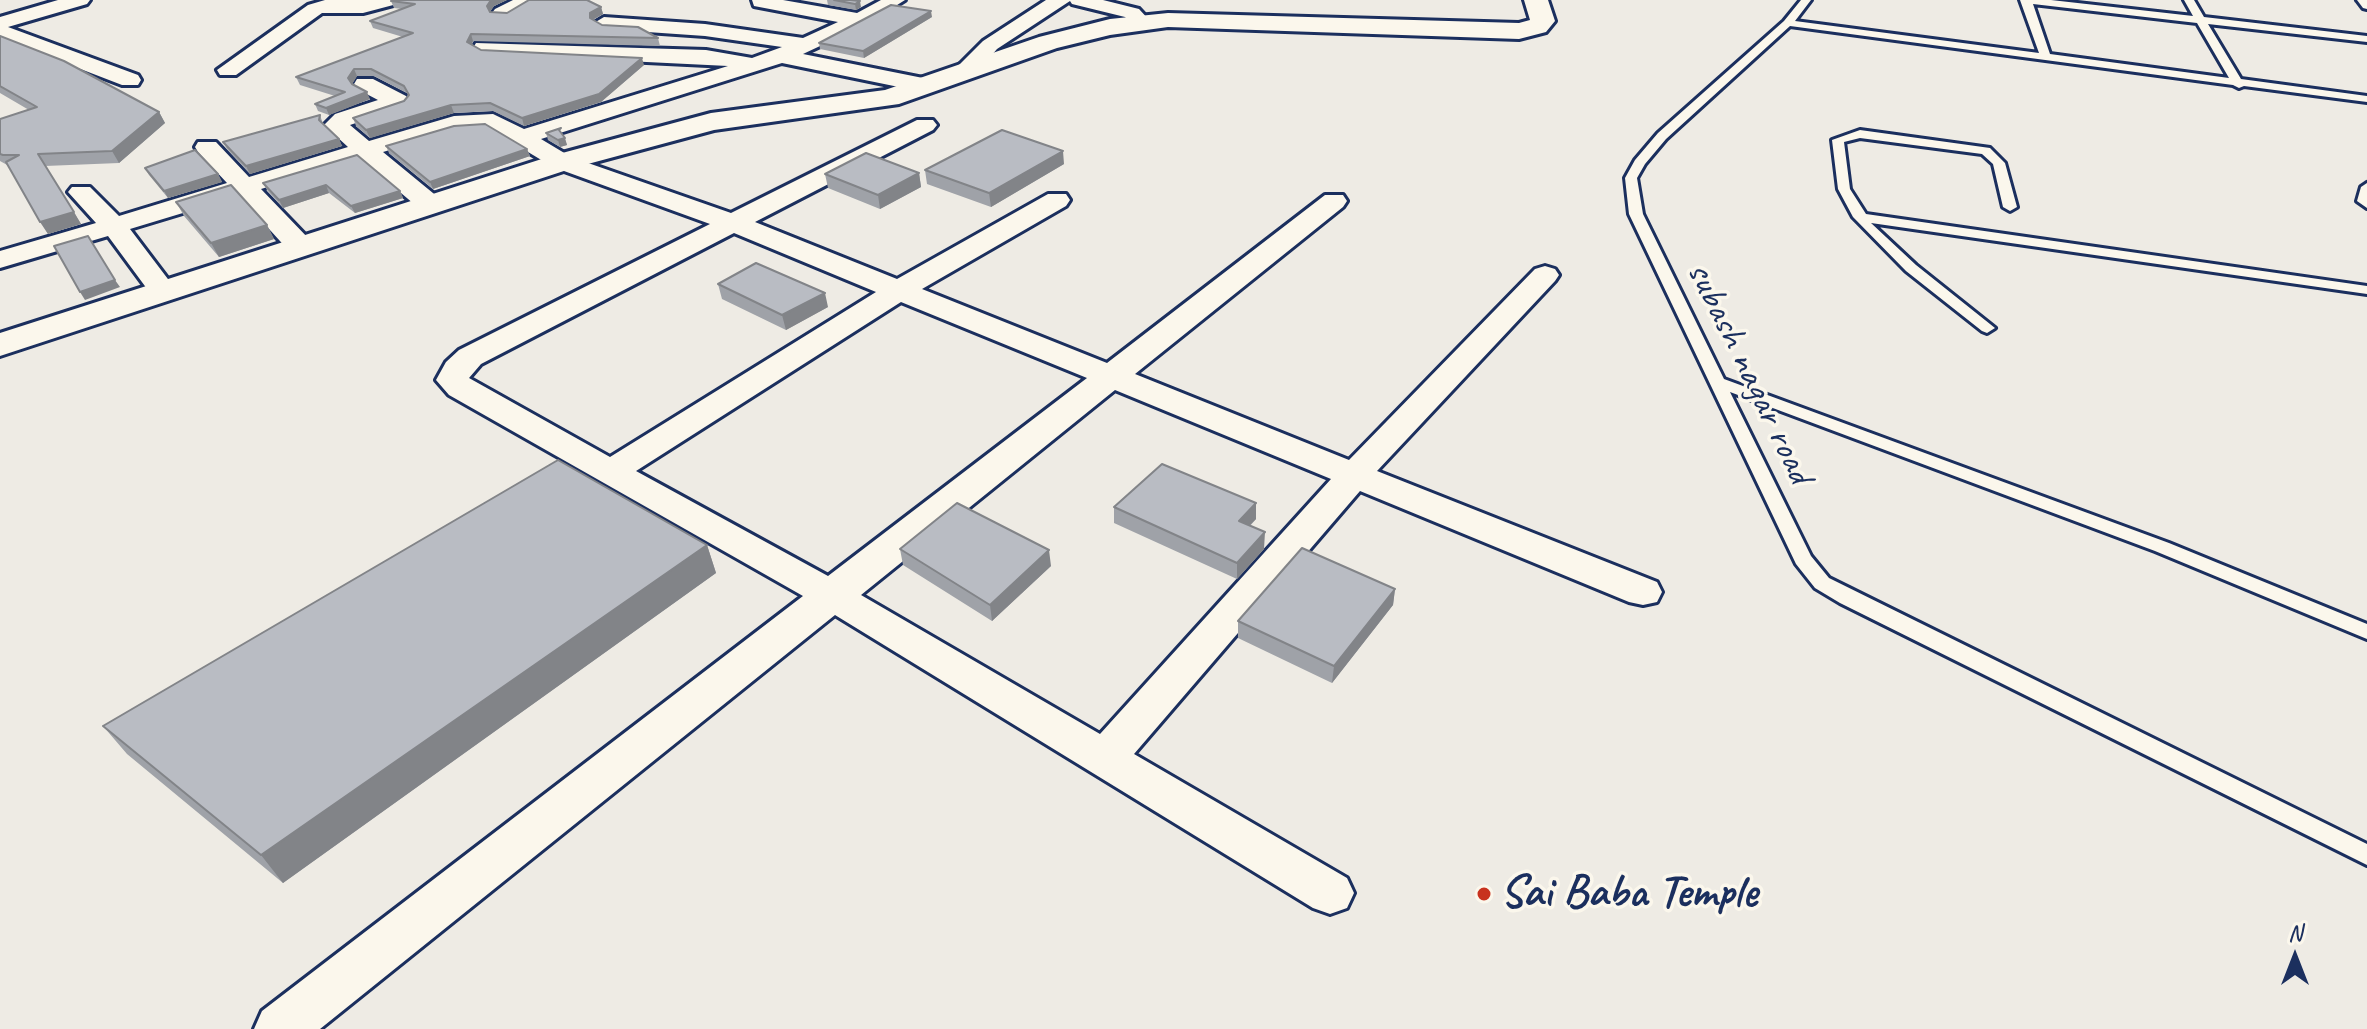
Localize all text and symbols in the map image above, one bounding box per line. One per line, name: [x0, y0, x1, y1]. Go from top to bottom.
street label: subash nagar road: [1676, 255, 1822, 491]
place label: Sai Baba Temple: [1500, 866, 1757, 922]
marker: Sai Baba Temple: [1475, 885, 1493, 903]
north arrow: [2255, 917, 2335, 997]
text: N: [2288, 919, 2302, 947]

